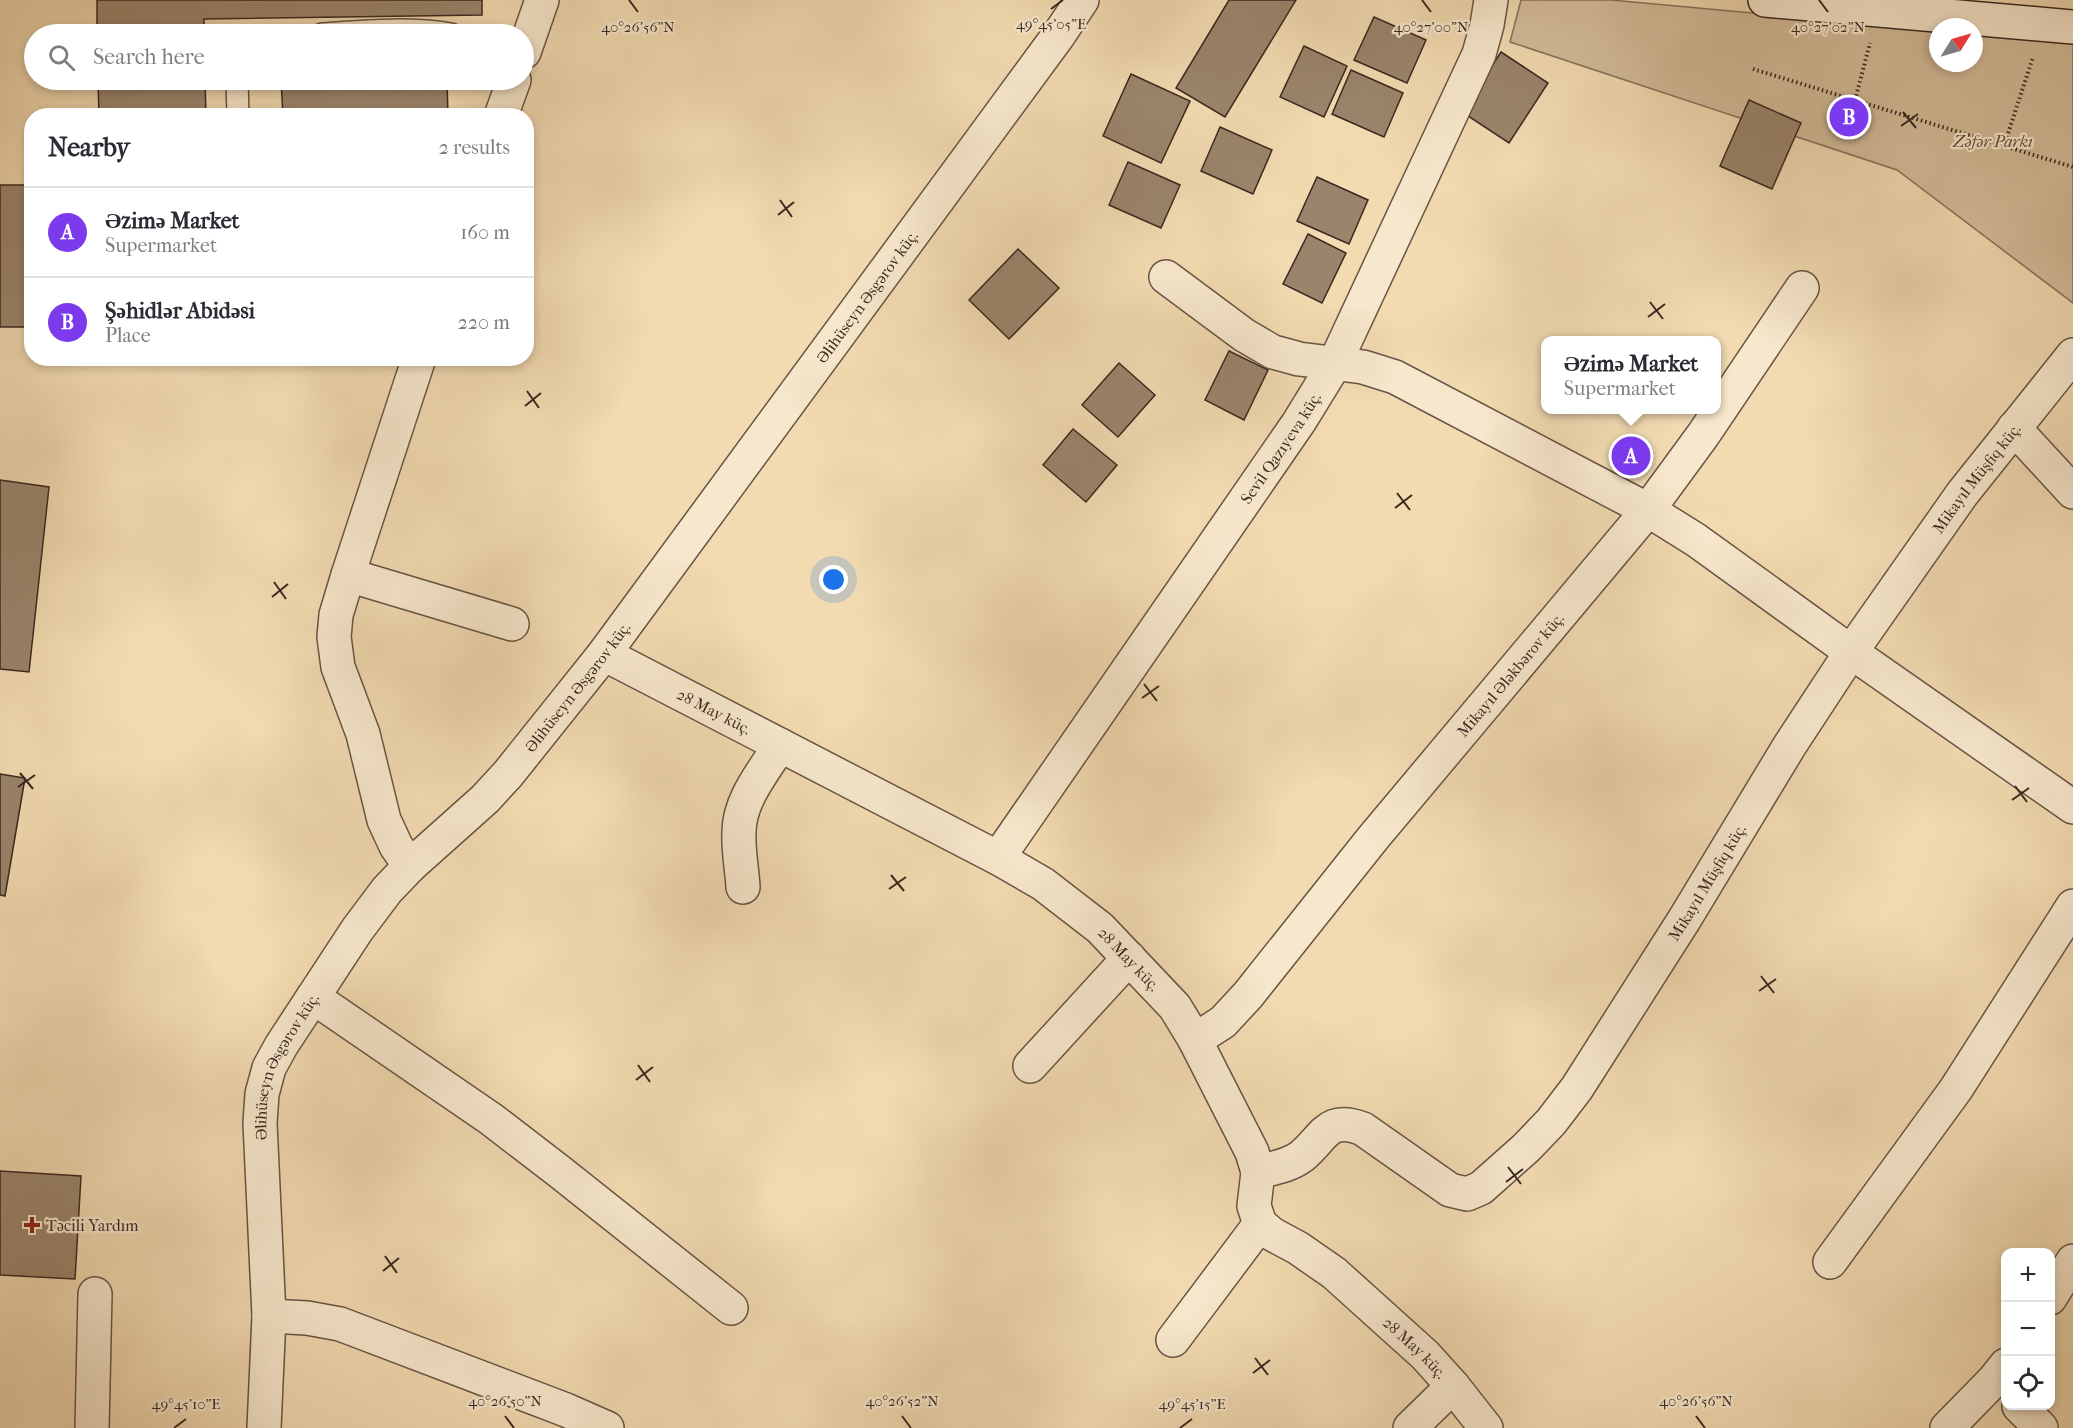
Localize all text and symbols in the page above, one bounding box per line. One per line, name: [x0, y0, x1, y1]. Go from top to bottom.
text: 49°45'05"E: [1016, 15, 1086, 33]
text: 40°26'56"N: [601, 18, 675, 36]
text: 40°27'00"N: [1394, 18, 1469, 36]
text: 40°27'02"N: [1791, 18, 1866, 36]
north arrow: [1929, 18, 1983, 72]
search box: [24, 24, 534, 90]
icon: search: [45, 41, 78, 74]
text: Search here: [93, 44, 205, 70]
pin: B: [1830, 94, 1868, 140]
text: Nearby: [48, 132, 130, 163]
park label: Zəfər Parkı: [1952, 132, 2033, 151]
text: 2 results: [439, 136, 510, 159]
text: Əzimə Market: [105, 208, 239, 234]
text: A: [61, 221, 74, 244]
text: 160 m: [460, 221, 510, 244]
street label: Əlihüseyn Əsgərov küç.: [812, 227, 922, 367]
text: Supermarket: [105, 234, 217, 257]
text: Şəhidlər Abidəsi: [105, 298, 255, 324]
text: B: [61, 311, 74, 334]
text: 220 m: [457, 311, 510, 334]
text: Place: [105, 324, 151, 347]
popup: [1541, 336, 1721, 414]
text: Əzimə Market: [1564, 351, 1698, 377]
text: Supermarket: [1564, 377, 1676, 400]
street label: Sevil Qazıyeva küç.: [1237, 389, 1325, 507]
street label: Mikayıl Müşfiq küç.: [1928, 420, 2025, 537]
pin: A: [1612, 434, 1650, 478]
your location: [819, 565, 848, 594]
street label: Mikayıl Ələkbərov küç.: [1453, 609, 1568, 741]
street label: Əlihüseyn Əsgərov küç.: [520, 618, 634, 756]
street label: 28 May küç.: [674, 684, 754, 738]
street label: Mikayıl Müşfiq küç.: [1664, 821, 1750, 945]
street label: 28 May küç.: [1094, 923, 1164, 995]
street label: Əlihüseyn Əsgərov küç.: [251, 990, 323, 1141]
marker: Təcili Yardım: [23, 1216, 41, 1234]
place label: Təcili Yardım: [46, 1216, 139, 1235]
map controls: [2001, 1248, 2055, 1410]
button: +: [2001, 1248, 2055, 1302]
button: −: [2001, 1302, 2055, 1356]
street label: 28 May küç.: [1379, 1313, 1450, 1383]
button: locate: [2001, 1356, 2055, 1410]
text: 40°26'50"N: [468, 1392, 542, 1410]
text: 40°26'52"N: [865, 1392, 939, 1410]
text: 40°26'56"N: [1659, 1392, 1733, 1410]
text: 49°45'10"E: [152, 1395, 220, 1413]
text: 49°45'15"E: [1158, 1395, 1226, 1413]

